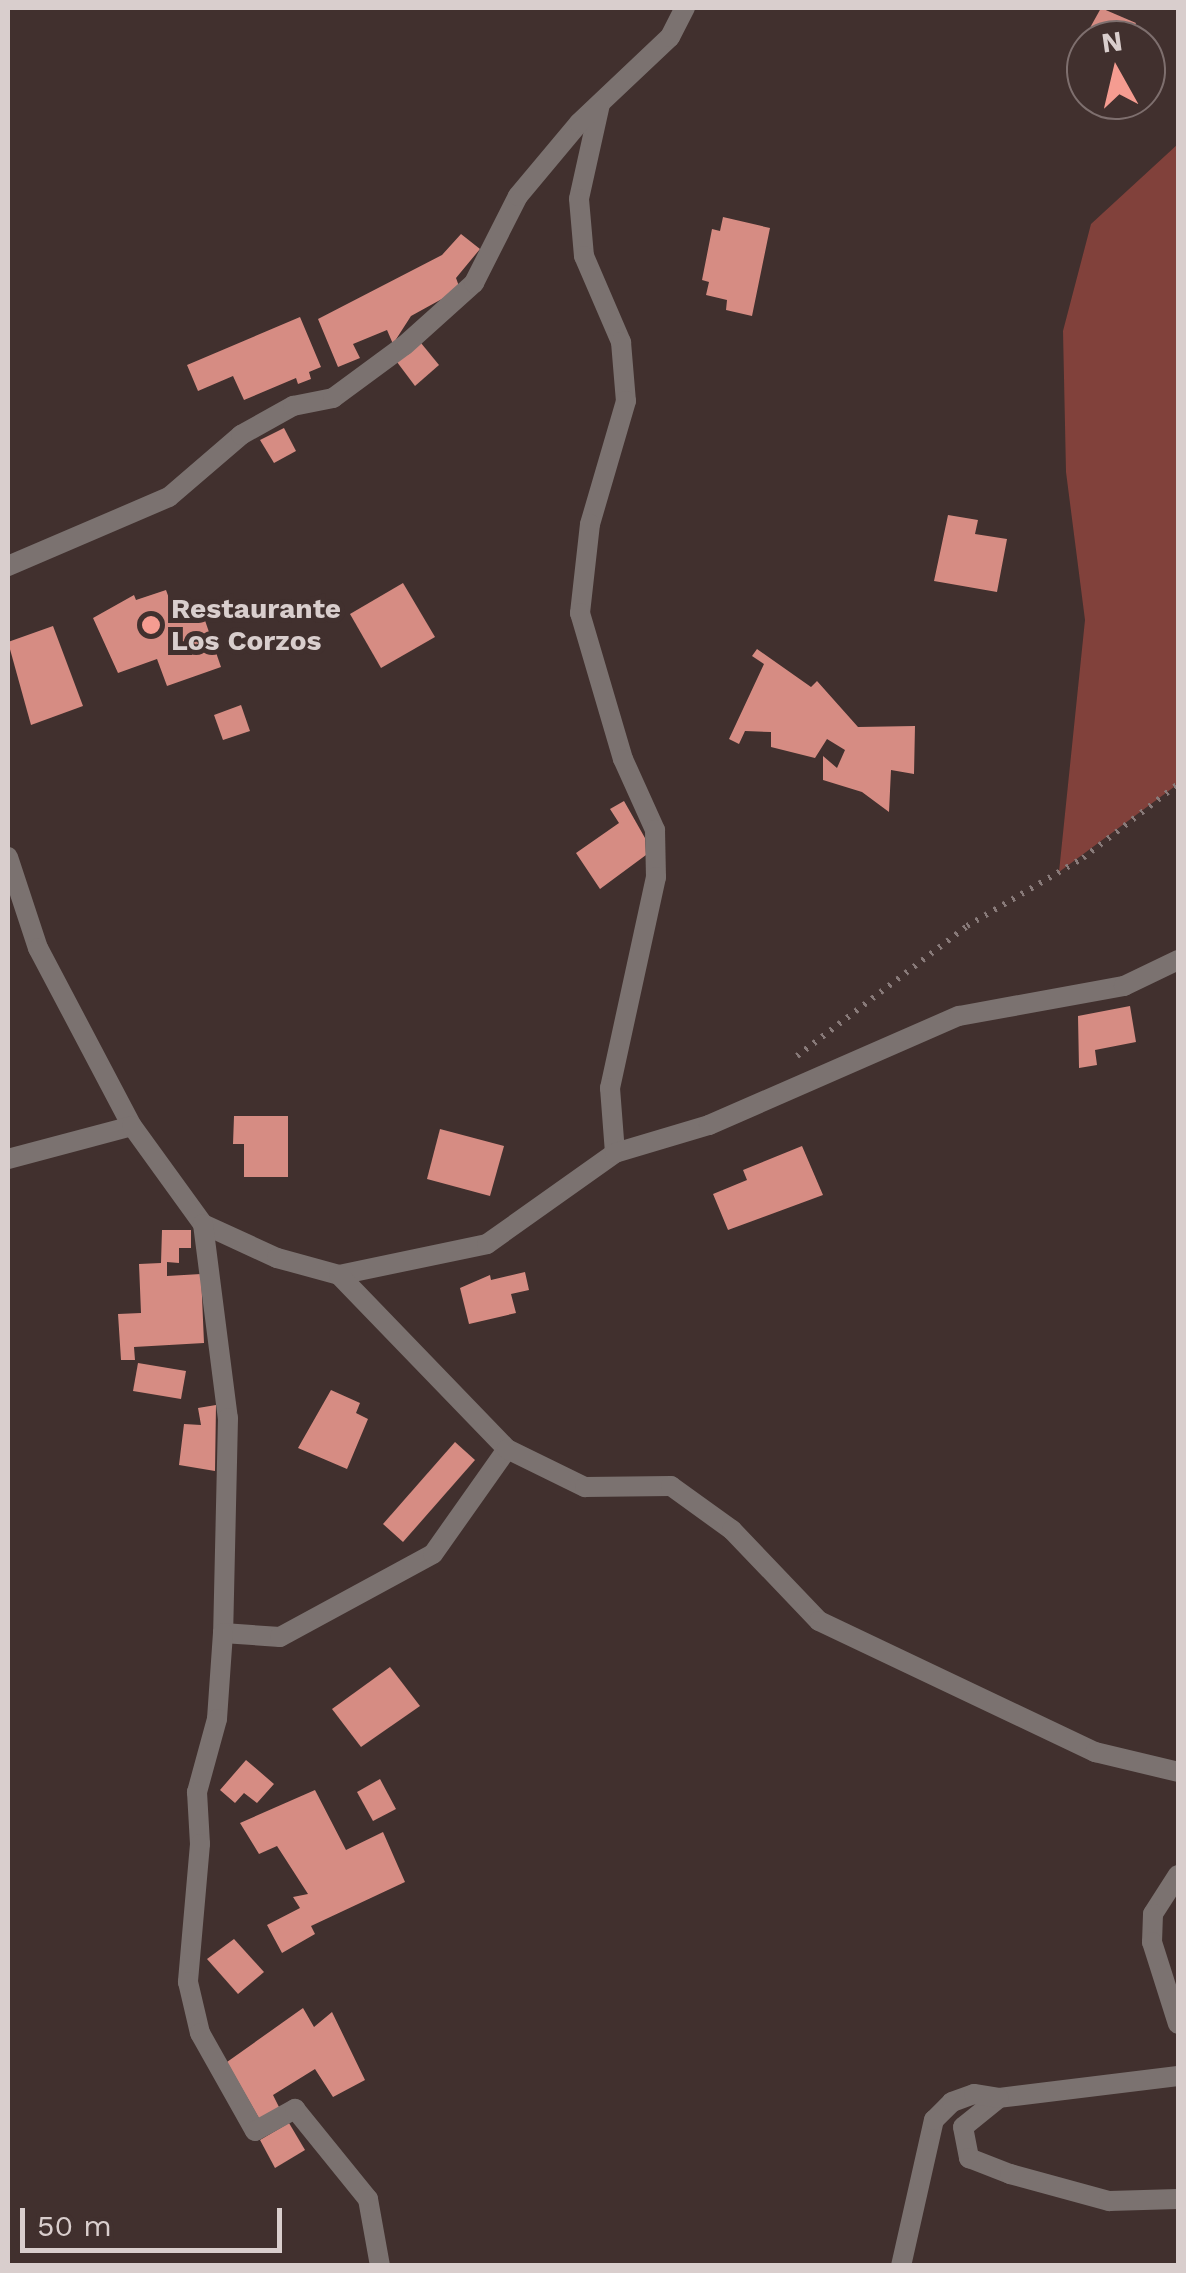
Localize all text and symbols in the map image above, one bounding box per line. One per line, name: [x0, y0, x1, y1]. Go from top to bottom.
north arrow: [1066, 20, 1166, 120]
text: N: [1099, 24, 1125, 60]
place label: Restaurante Los Corzos: [171, 592, 341, 658]
marker: Restaurante Los Corzos: [140, 614, 162, 636]
scale bar: [25, 2188, 288, 2250]
text: 50 m: [37, 2208, 112, 2243]

